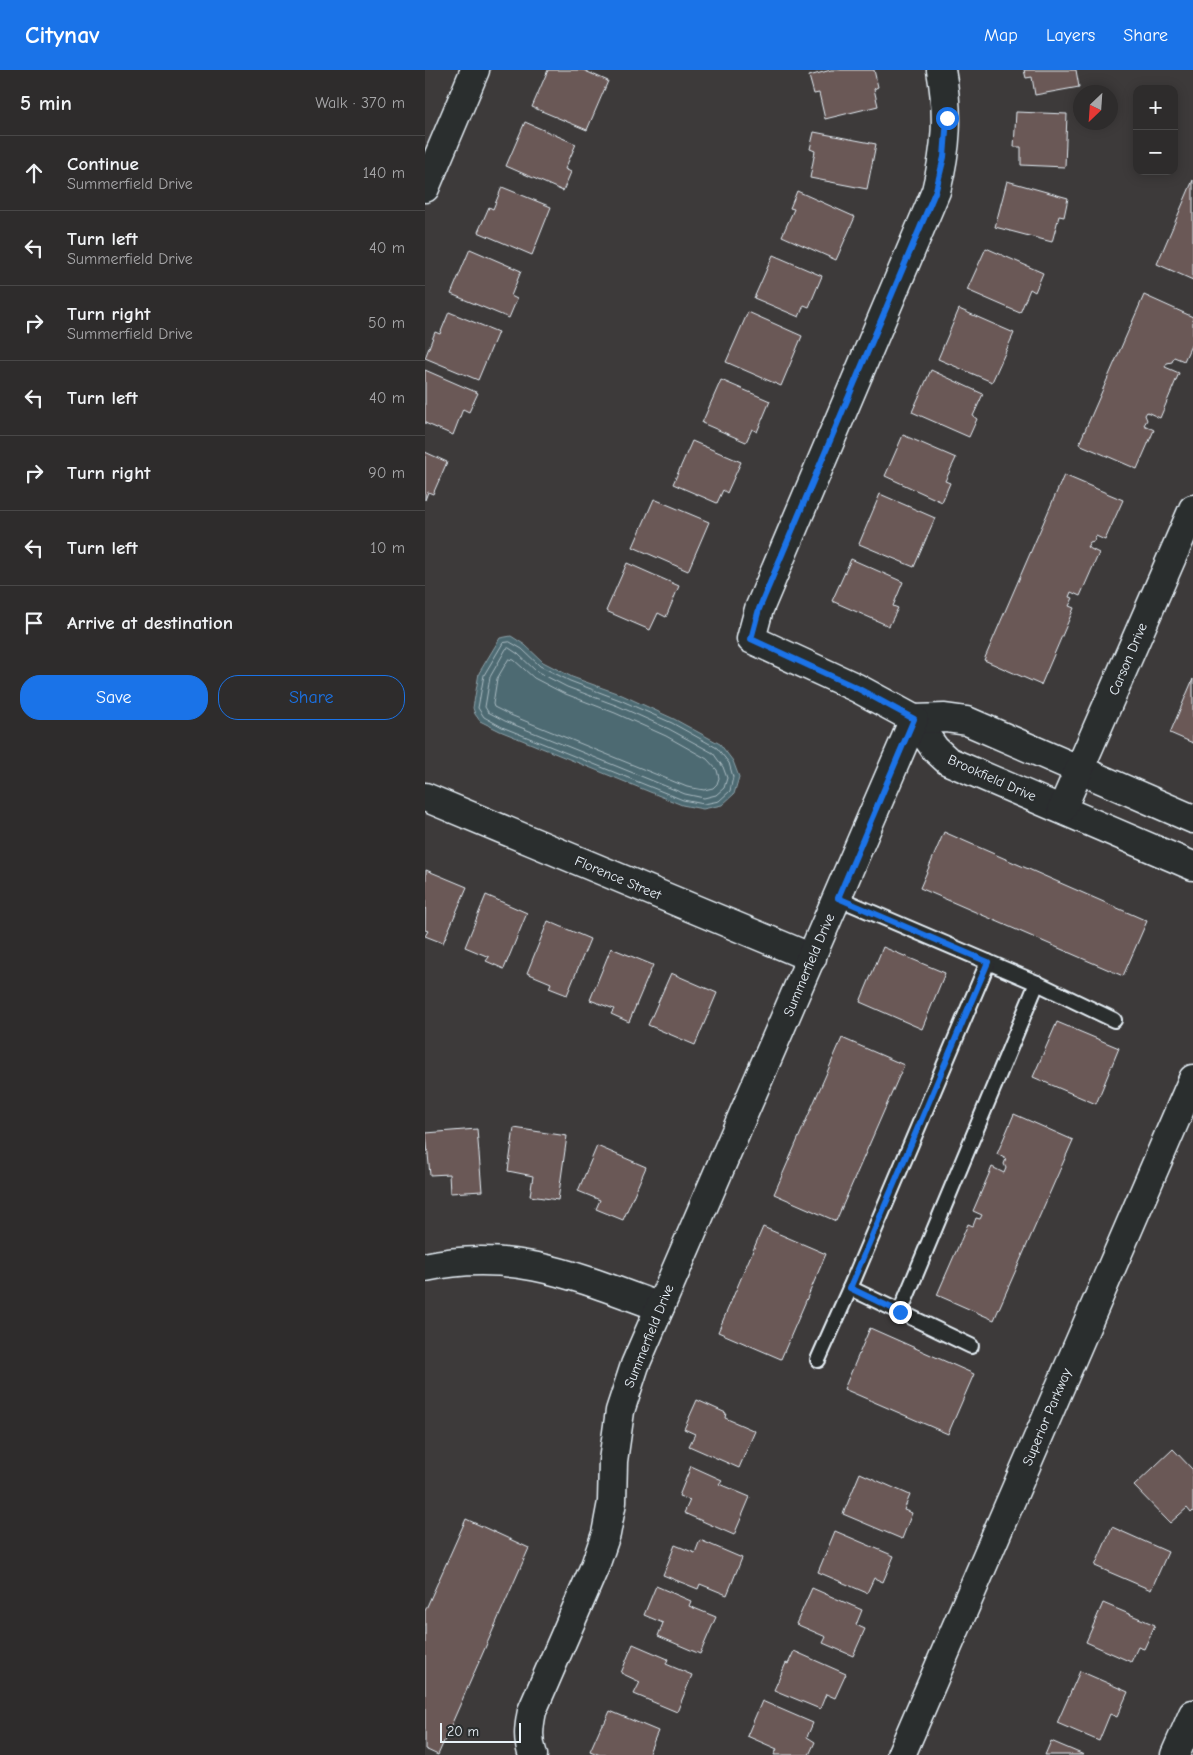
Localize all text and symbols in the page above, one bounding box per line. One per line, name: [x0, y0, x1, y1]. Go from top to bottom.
text: Citynav: [25, 21, 100, 49]
text: Map: [984, 25, 1018, 46]
text: Layers: [1046, 25, 1095, 46]
text: Share: [1123, 25, 1168, 46]
north arrow: [1073, 85, 1118, 130]
map controls: [1133, 85, 1178, 175]
button: +: [1133, 85, 1178, 130]
text: 5 min: [20, 91, 72, 115]
text: Walk · 370 m: [315, 94, 405, 112]
route start: [936, 107, 959, 130]
button: −: [1133, 130, 1178, 175]
text: Continue: [67, 153, 139, 175]
icon: ahead: [20, 159, 48, 187]
text: 140 m: [363, 164, 405, 182]
text: Summerfield Drive: [67, 175, 193, 193]
text: Turn left: [67, 228, 138, 250]
icon: left: [20, 234, 48, 262]
text: 40 m: [369, 239, 405, 257]
text: Summerfield Drive: [67, 250, 193, 268]
text: Turn right: [67, 303, 151, 325]
icon: right: [20, 309, 48, 337]
text: 50 m: [368, 314, 405, 332]
text: Summerfield Drive: [67, 325, 193, 343]
icon: left: [20, 384, 48, 412]
text: Turn left: [67, 387, 138, 409]
text: 40 m: [369, 389, 405, 407]
icon: right: [20, 459, 48, 487]
text: Turn right: [67, 462, 151, 484]
text: 90 m: [368, 464, 405, 482]
icon: left: [20, 534, 48, 562]
text: Turn left: [67, 537, 138, 559]
text: 10 m: [370, 539, 405, 557]
icon: arrive: [20, 609, 48, 637]
text: Arrive at destination: [67, 612, 233, 634]
street label: Carson Drive: [1105, 620, 1151, 698]
button: Save: [20, 675, 208, 720]
button: Share: [218, 675, 405, 720]
street label: Brookfield Drive: [945, 751, 1039, 805]
street label: Florence Street: [572, 852, 665, 904]
street label: Summerfield Drive: [780, 911, 838, 1019]
street label: Summerfield Drive: [621, 1282, 677, 1390]
route end: [889, 1301, 912, 1324]
street label: Superior Parkway: [1019, 1365, 1075, 1468]
scale bar: [440, 1720, 521, 1743]
text: 20 m: [447, 1723, 479, 1740]

